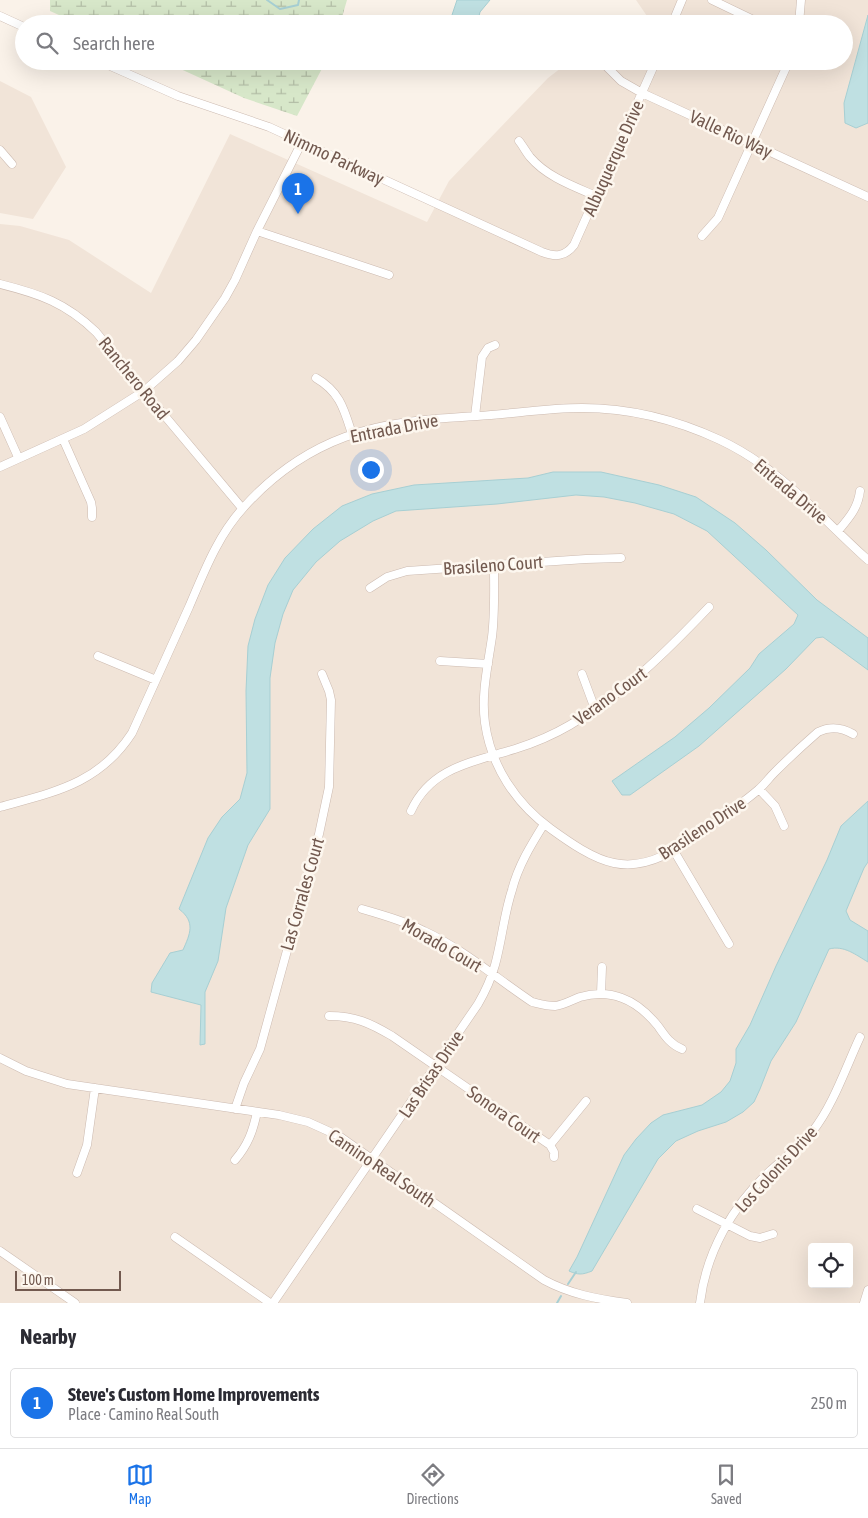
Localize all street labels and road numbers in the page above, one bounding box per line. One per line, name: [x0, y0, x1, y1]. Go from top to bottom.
street label: Albuquerque Drive: [578, 97, 648, 219]
street label: Valle Rio Way: [686, 106, 776, 162]
street label: Nimmo Parkway: [281, 125, 387, 189]
street label: Ranchero Road: [94, 332, 174, 424]
street label: Entrada Drive: [348, 409, 440, 447]
street label: Entrada Drive: [750, 454, 832, 528]
street label: Brasileno Court: [442, 551, 544, 579]
street label: Verano Court: [569, 663, 651, 729]
street label: Brasileno Drive: [654, 792, 750, 864]
street label: Las Corrales Court: [276, 835, 328, 953]
street label: Morado Court: [398, 914, 486, 976]
street label: Las Brisas Drive: [394, 1026, 468, 1122]
street label: Sonora Court: [463, 1081, 545, 1147]
street label: Los Colonis Drive: [731, 1121, 821, 1217]
street label: Camino Real South: [324, 1124, 440, 1212]

